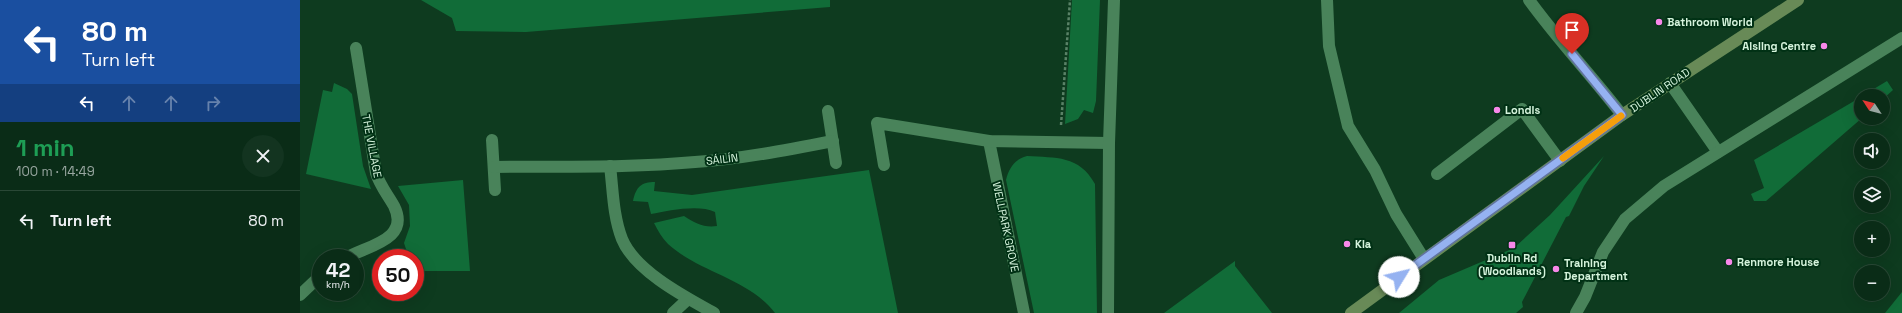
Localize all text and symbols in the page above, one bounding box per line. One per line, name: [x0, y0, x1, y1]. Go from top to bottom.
text: 80 m: [82, 13, 148, 49]
pin: [1555, 13, 1589, 54]
place label: Bathroom World: [1667, 15, 1753, 29]
icon: left: [16, 16, 68, 68]
marker: Bathroom World: [1654, 17, 1664, 27]
icon: arrive: [1561, 19, 1583, 41]
place label: Aisling Centre: [1742, 39, 1816, 53]
marker: Aisling Centre: [1819, 41, 1829, 51]
text: Turn left: [82, 48, 155, 71]
street label: DUBLIN ROAD: [1627, 65, 1693, 115]
north arrow: [1854, 89, 1890, 125]
map controls: [1854, 89, 1890, 301]
icon: left: [76, 92, 98, 114]
icon: ahead: [118, 92, 140, 114]
icon: ahead: [160, 92, 182, 114]
icon: right: [202, 92, 224, 114]
place label: Londis: [1505, 103, 1540, 117]
marker: Londis: [1492, 105, 1502, 115]
street label: THE VILLAGE: [359, 113, 385, 179]
text: 1 min: [16, 132, 75, 163]
button: sound: [1854, 133, 1890, 169]
button: close: [242, 135, 284, 177]
street label: SÁILÍN: [705, 150, 739, 168]
text: 100 m · 14:49: [16, 163, 95, 180]
button: layers: [1854, 177, 1890, 213]
street label: WELLPARK GROVE: [990, 181, 1022, 273]
icon: left: [16, 210, 38, 232]
text: Turn left: [50, 211, 112, 230]
text: 80 m: [248, 211, 284, 230]
button: +: [1854, 221, 1890, 257]
place label: Kia: [1355, 237, 1372, 251]
marker: Kia: [1342, 239, 1352, 249]
marker: Dublin Rd (Woodlands): [1507, 240, 1517, 250]
speed limit sign: 50: [372, 249, 424, 301]
place label: Dublin Rd (Woodlands): [1478, 251, 1546, 279]
place label: Renmore House: [1737, 255, 1819, 269]
position arrow: [1378, 256, 1420, 298]
place label: Training Department: [1564, 256, 1628, 283]
text: 42: [326, 257, 350, 283]
marker: Renmore House: [1724, 257, 1734, 267]
marker: Training Department: [1551, 264, 1561, 274]
button: −: [1854, 265, 1890, 301]
text: km/h: [326, 278, 350, 291]

